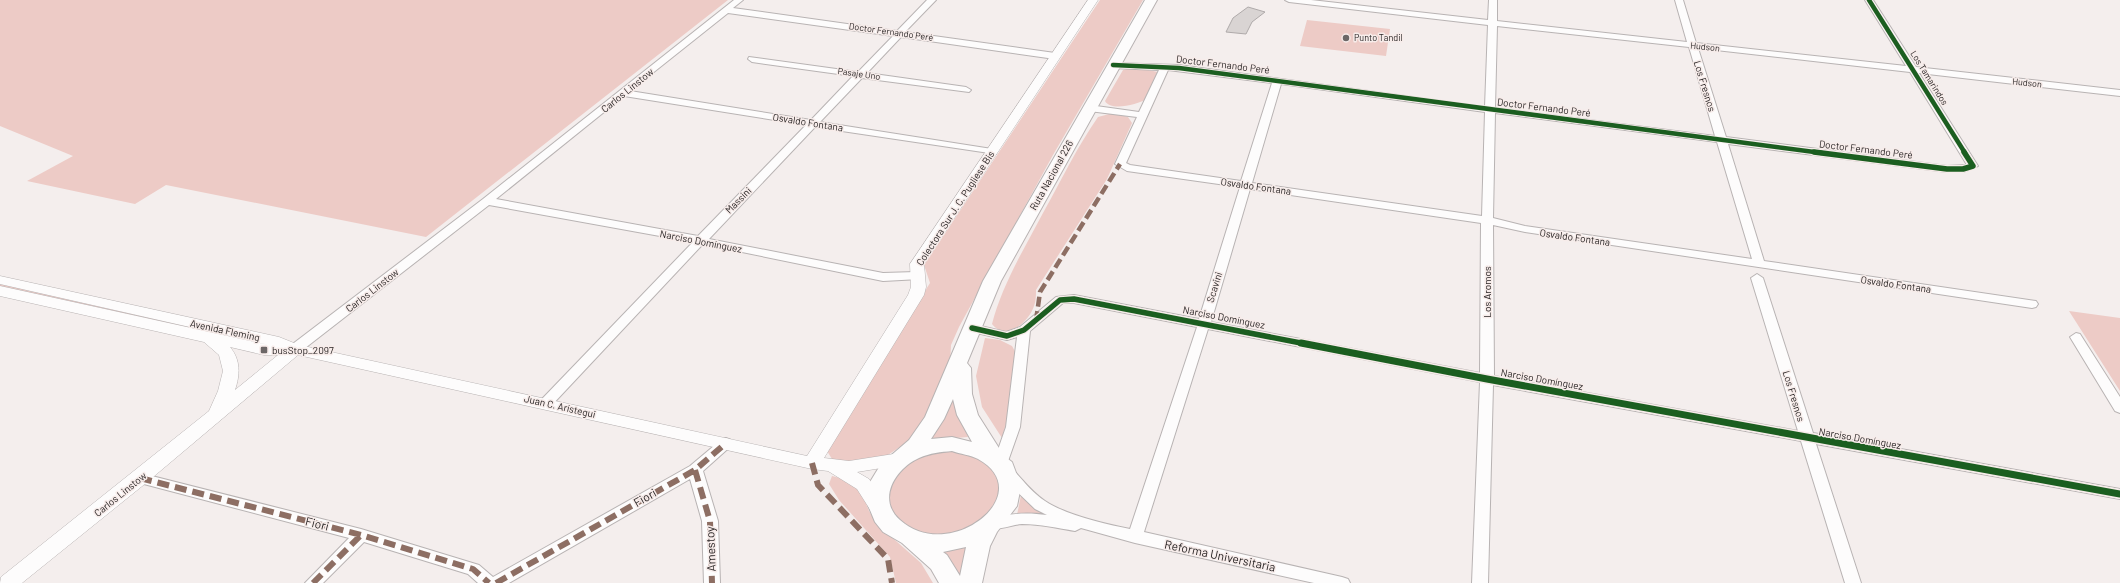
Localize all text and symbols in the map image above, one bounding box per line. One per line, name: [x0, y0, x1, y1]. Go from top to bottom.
street label: Doctor Fernando Peré: [848, 20, 934, 43]
place label: Punto Tandil: [1354, 32, 1403, 43]
marker: Punto Tandil: [1341, 33, 1351, 43]
street label: Hudson: [1690, 39, 1721, 54]
street label: Los Tamarindos: [1908, 48, 1951, 107]
street label: Doctor Fernando Peré: [1175, 52, 1271, 76]
street label: Los Fresnos: [1692, 59, 1718, 113]
street label: Carlos Linstow: [598, 65, 656, 115]
street label: Pasaje Uno: [837, 65, 881, 82]
street label: Hudson: [2012, 75, 2043, 90]
street label: Doctor Fernando Peré: [1496, 95, 1592, 119]
street label: Osvaldo Fontana: [772, 111, 844, 133]
street label: Doctor Fernando Peré: [1818, 137, 1914, 161]
street label: Ruta Nacional 226: [1027, 138, 1075, 212]
street label: Colectora Sur J. C. Pugliese Bis: [913, 148, 997, 268]
street label: Osvaldo Fontana: [1220, 175, 1292, 197]
street label: Massini: [722, 184, 754, 216]
street label: Osvaldo Fontana: [1539, 226, 1611, 248]
street label: Narciso Domínguez: [659, 227, 744, 255]
street label: Carlos Linstow: [343, 266, 401, 314]
street label: Los Aromos: [1481, 266, 1493, 318]
street label: Scavini: [1204, 270, 1224, 304]
street label: Osvaldo Fontana: [1860, 273, 1932, 295]
street label: Narciso Domínguez: [1182, 303, 1267, 331]
street label: Avenida Fleming: [189, 317, 261, 343]
place label: busStop_2097: [272, 344, 334, 356]
marker: busStop_2097: [259, 345, 269, 355]
street label: Narciso Domínguez: [1500, 366, 1585, 392]
street label: Los Fresnos: [1781, 369, 1807, 423]
street label: Juan C. Arístegui: [523, 392, 597, 420]
street label: Narciso Domínguez: [1818, 425, 1903, 451]
street label: Carlos Linstow: [91, 469, 149, 519]
street label: Fiori: [631, 485, 658, 509]
street label: Fiori: [304, 513, 331, 533]
street label: Amestoy: [702, 526, 718, 572]
street label: Reforma Universitaria: [1163, 536, 1277, 574]

